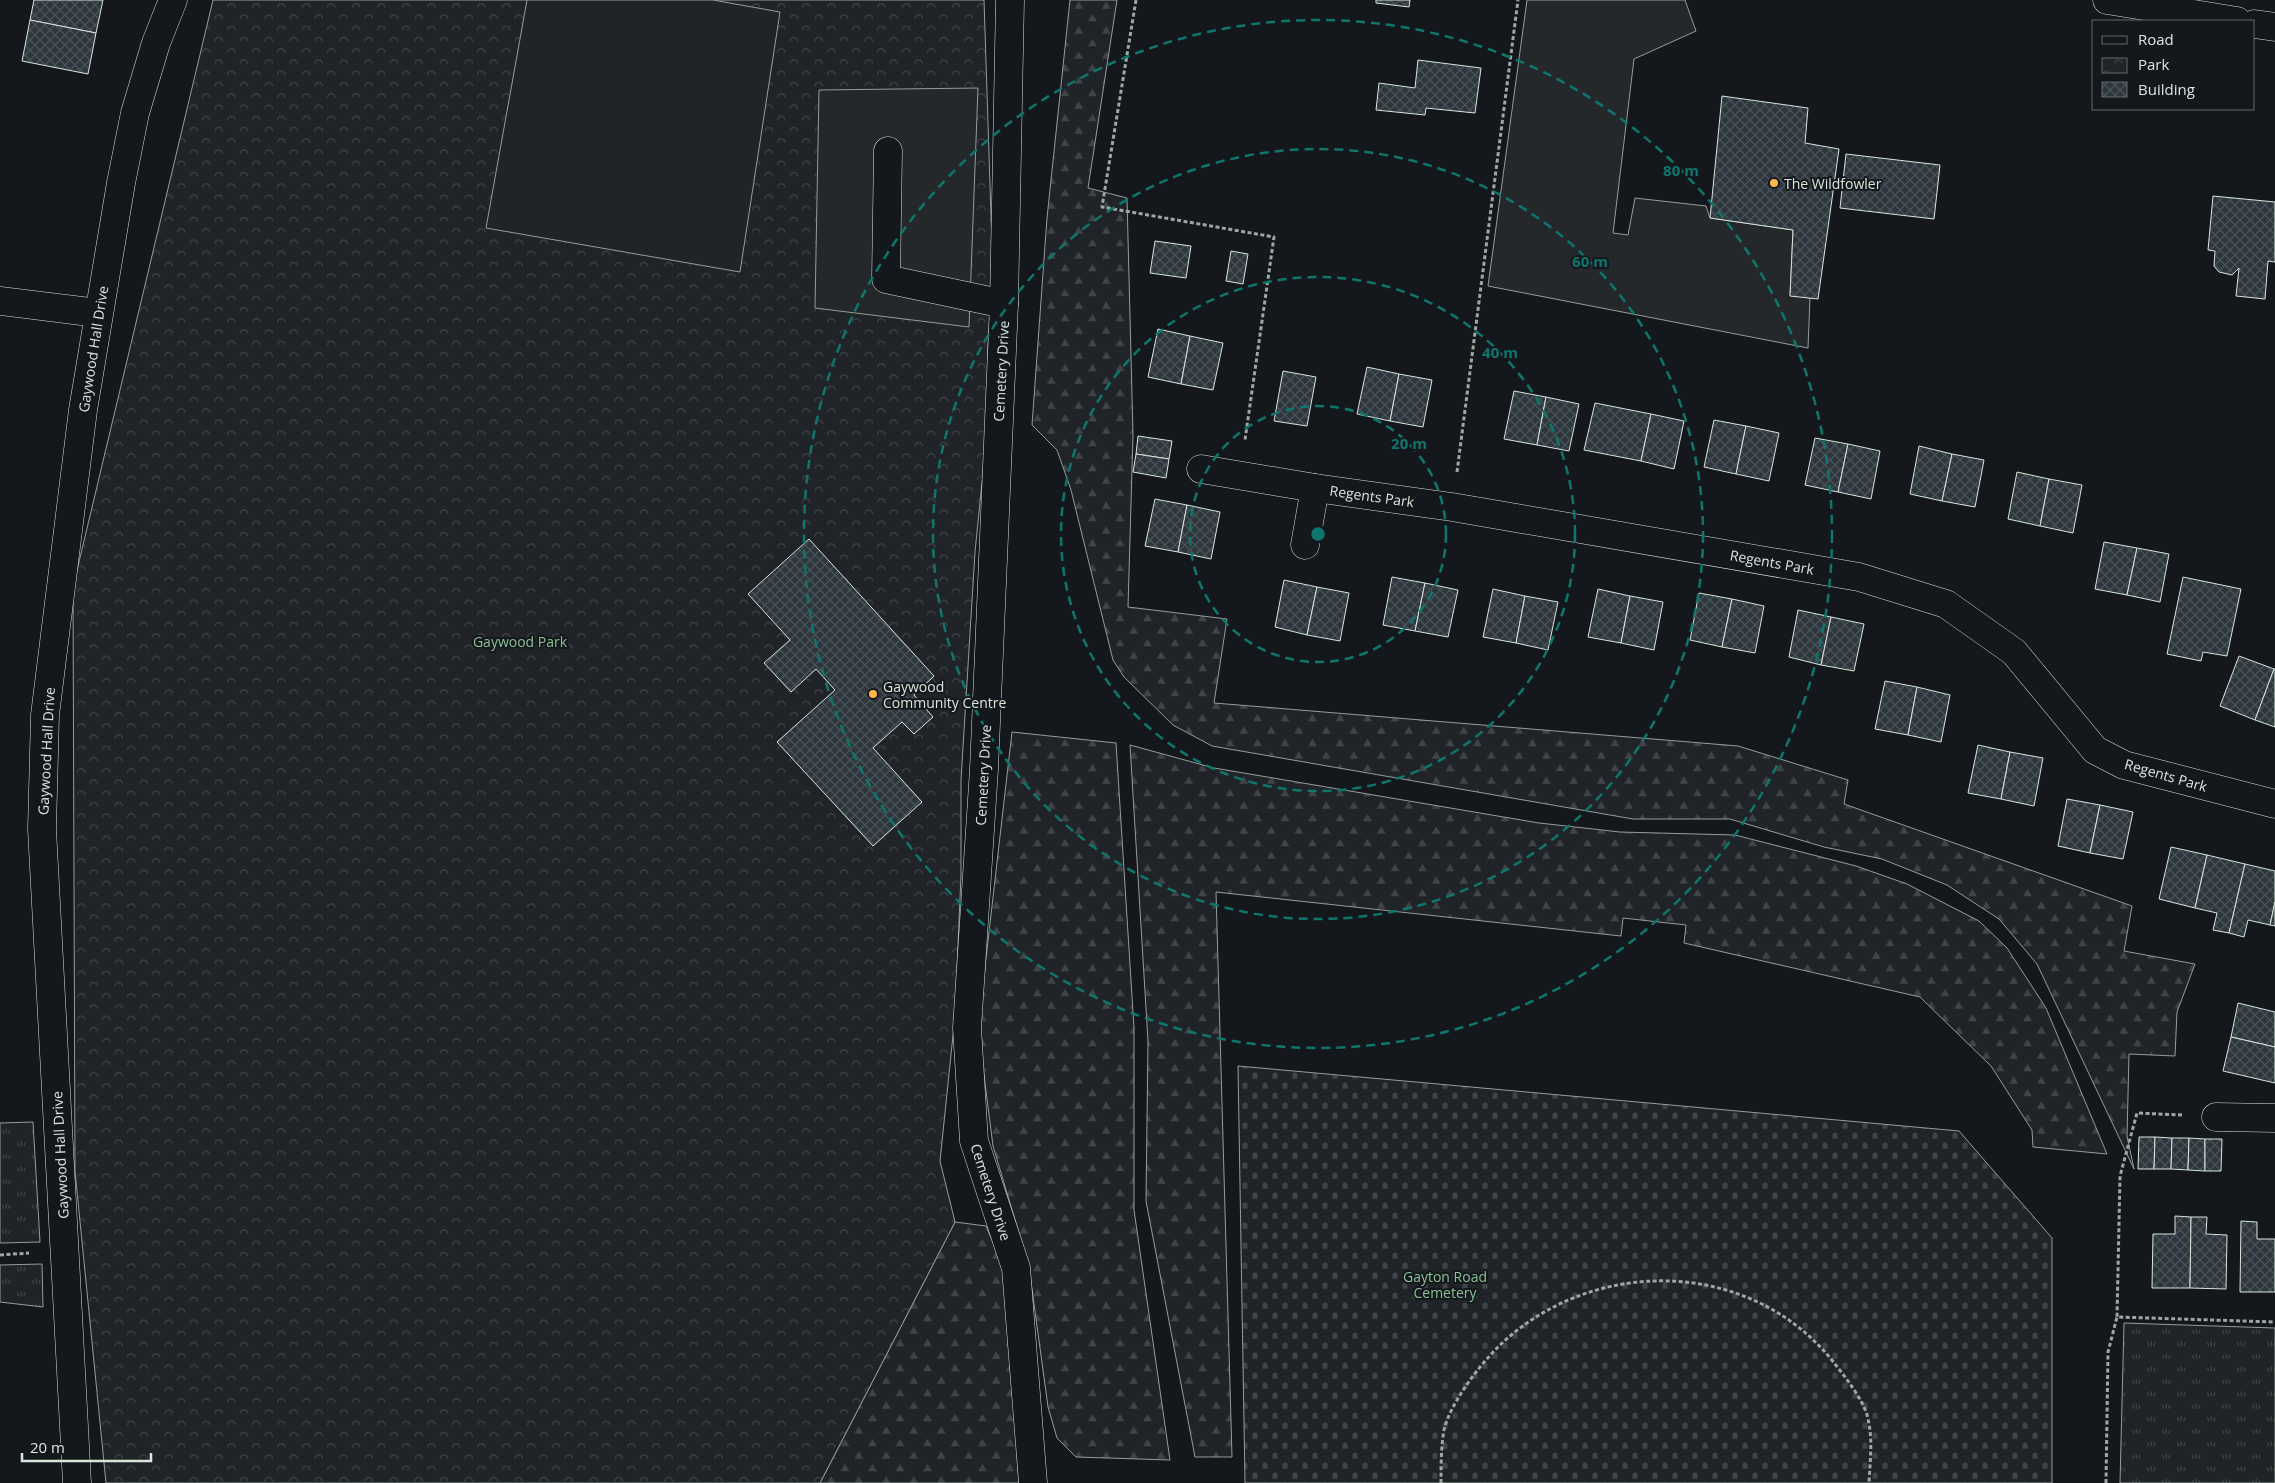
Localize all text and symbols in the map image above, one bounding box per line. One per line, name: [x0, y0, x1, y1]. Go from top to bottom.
legend: [2092, 20, 2255, 110]
text: Road: [2138, 29, 2174, 49]
text: Park: [2138, 54, 2169, 74]
text: Building: [2138, 79, 2195, 99]
text: 80 m: [1663, 160, 1699, 180]
place label: The Wildfowler: [1784, 174, 1882, 193]
marker: The Wildfowler: [1768, 177, 1780, 189]
text: 60 m: [1572, 251, 1608, 271]
street label: Gaywood Hall Drive: [74, 284, 112, 414]
street label: Cemetery Drive: [989, 320, 1013, 422]
text: 40 m: [1482, 342, 1518, 362]
text: 20 m: [1391, 433, 1427, 453]
street label: Regents Park: [1329, 481, 1416, 511]
centre of rings: [1309, 525, 1327, 543]
street label: Regents Park: [1728, 545, 1816, 579]
park label: Gaywood Park: [473, 632, 568, 651]
place label: Gaywood Community Centre: [883, 677, 1006, 712]
street label: Gaywood Hall Drive: [33, 686, 59, 815]
marker: Gaywood Community Centre: [867, 688, 879, 700]
street label: Cemetery Drive: [971, 724, 995, 826]
street label: Regents Park: [2122, 754, 2210, 796]
street label: Gaywood Hall Drive: [47, 1090, 73, 1219]
street label: Cemetery Drive: [966, 1141, 1016, 1243]
park label: Gayton Road Cemetery: [1403, 1267, 1487, 1302]
scale bar: [22, 1430, 151, 1462]
text: 20 m: [30, 1437, 65, 1457]

